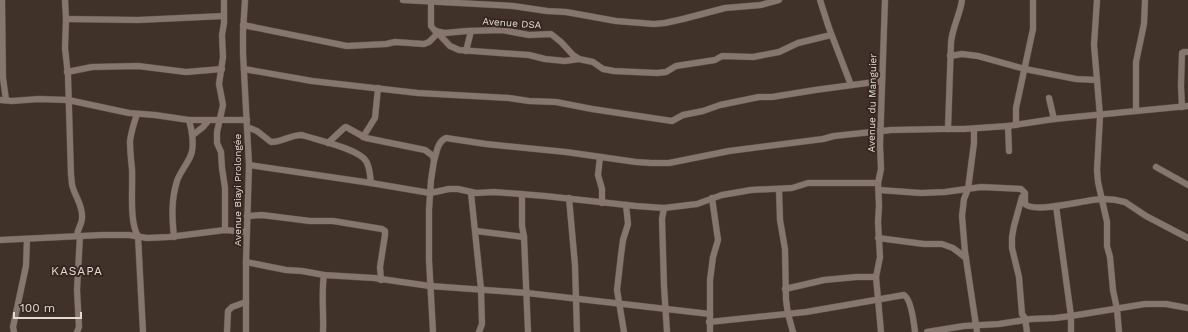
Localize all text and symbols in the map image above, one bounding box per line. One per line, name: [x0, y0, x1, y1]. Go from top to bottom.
street label: Avenue DSA: [482, 15, 542, 31]
street label: Avenue du Manguier: [866, 53, 878, 153]
street label: Avenue Biayi Prolongée: [232, 133, 243, 246]
district label: KASAPA: [51, 264, 103, 278]
scale bar: [14, 294, 81, 320]
text: 100 m: [20, 301, 55, 315]

